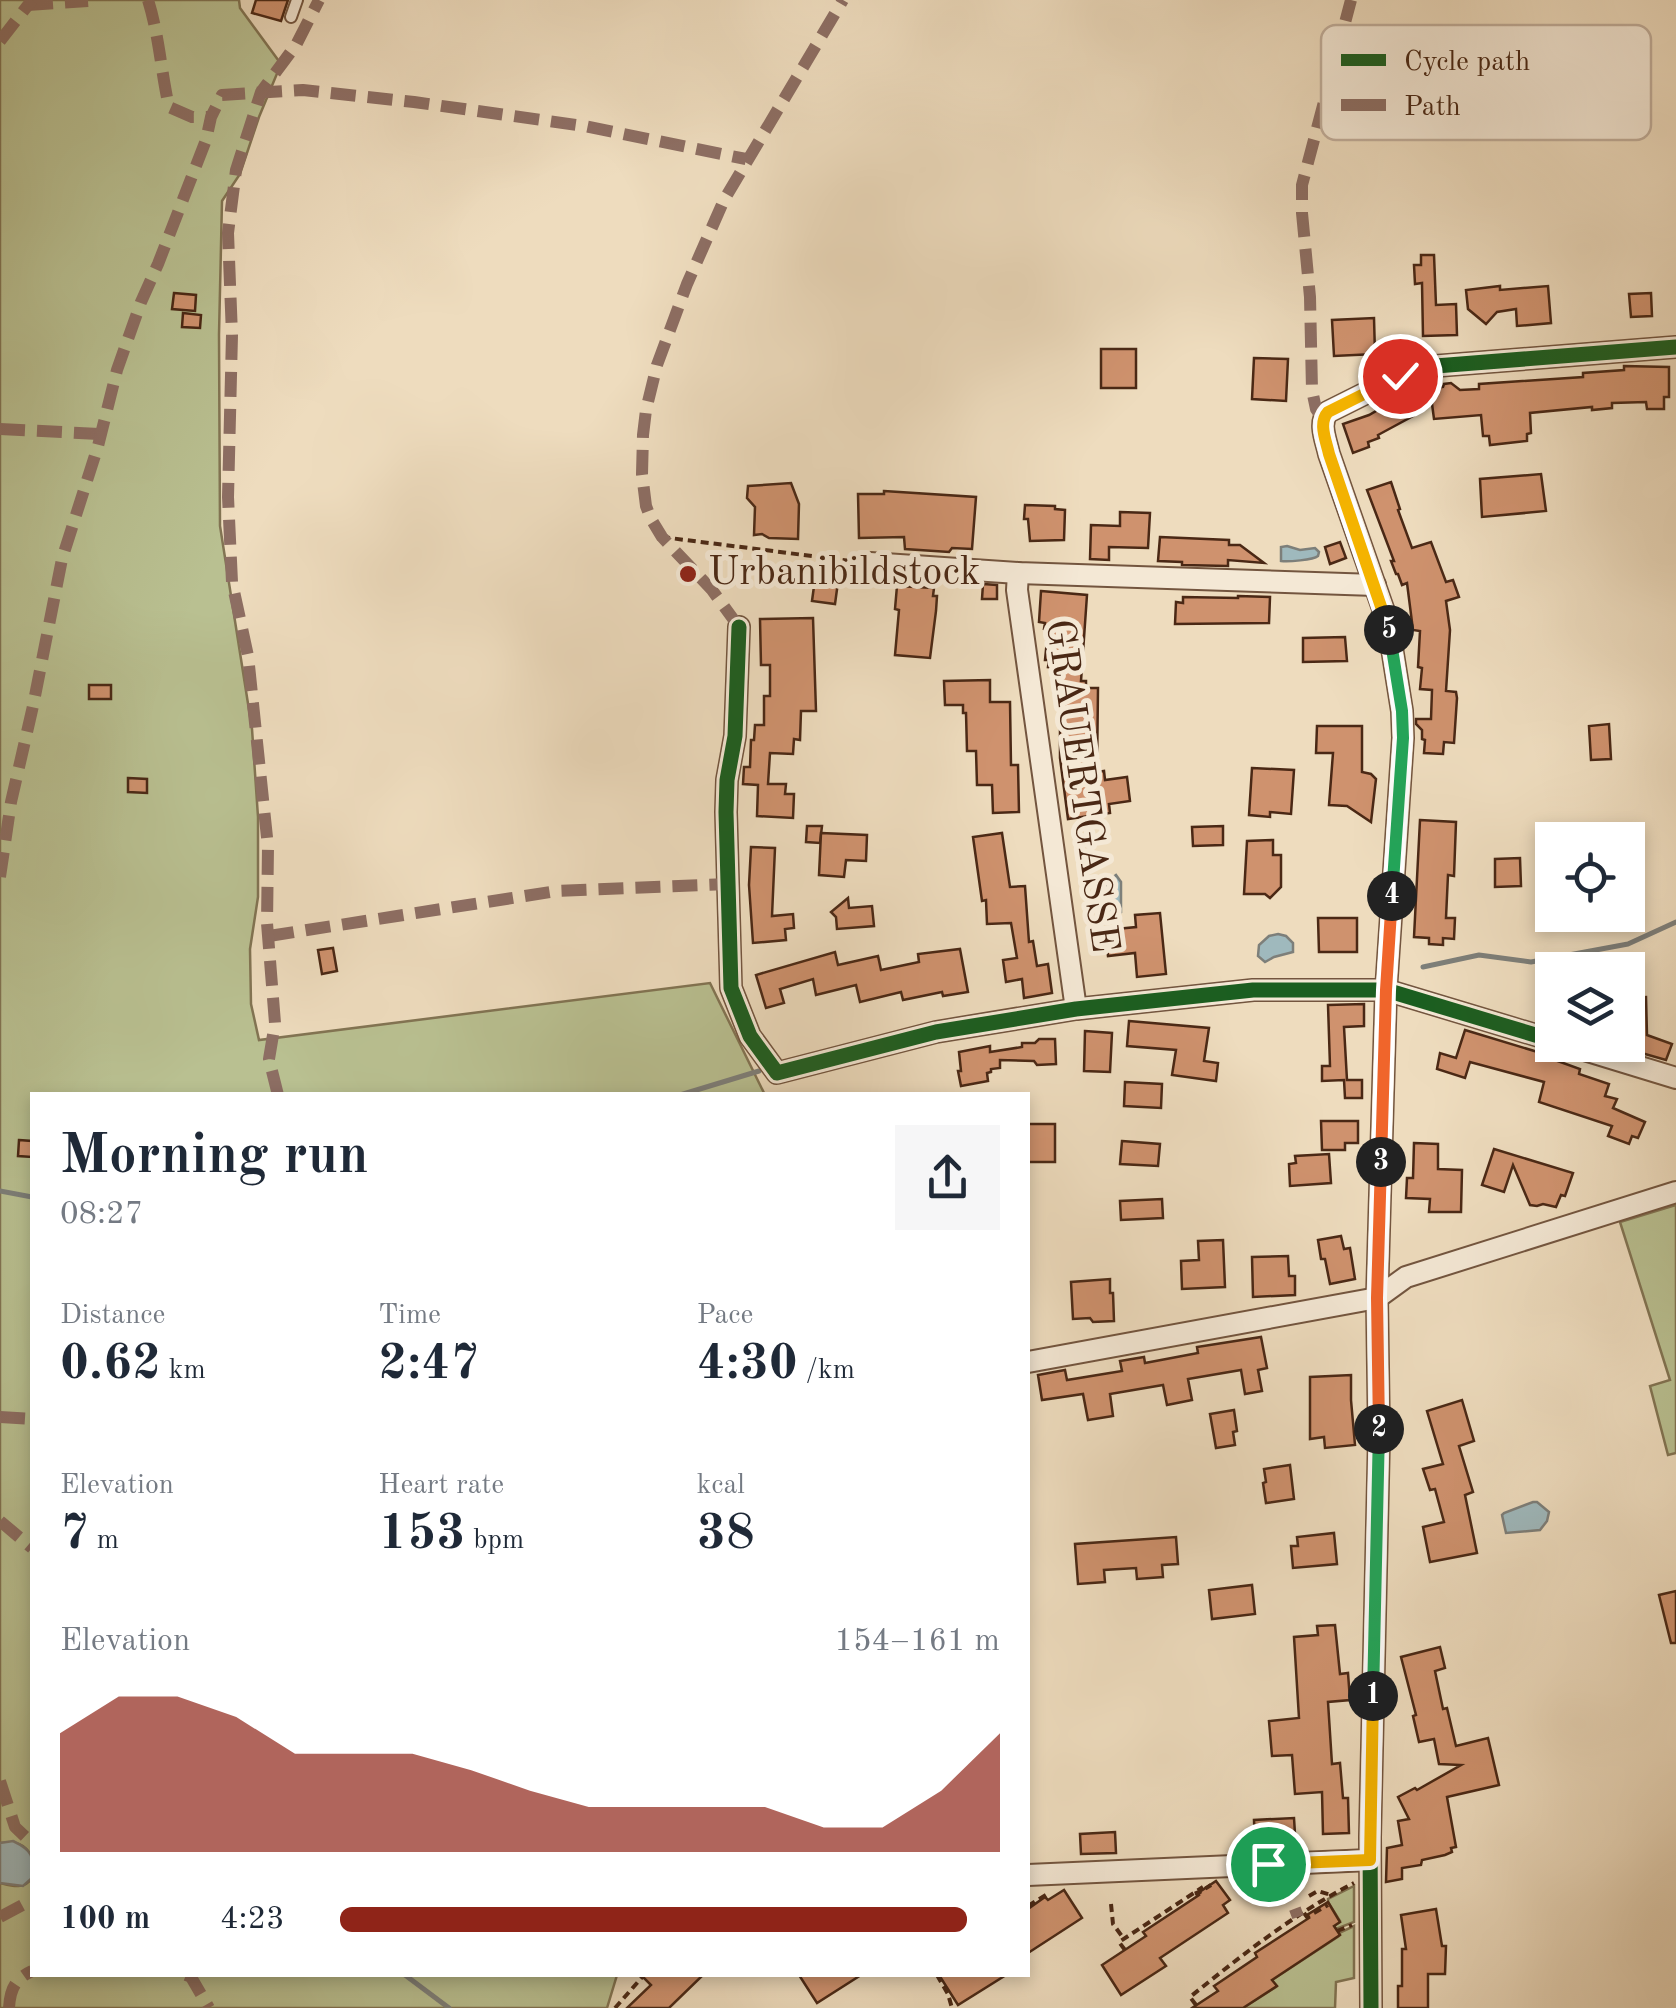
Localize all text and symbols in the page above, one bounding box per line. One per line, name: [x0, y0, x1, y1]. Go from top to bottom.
legend: [1321, 25, 1651, 140]
text: Cycle path: [1404, 49, 1530, 77]
text: Path: [1404, 94, 1461, 122]
pin: [1358, 334, 1443, 419]
icon: check: [1373, 349, 1428, 404]
place label: Urbanibildstock: [708, 554, 981, 594]
marker: Urbanibildstock: [677, 563, 699, 585]
pin: 5: [1364, 605, 1414, 655]
text: 5: [1381, 616, 1397, 644]
street label: GRAUERTGASSE: [1037, 617, 1123, 955]
map controls: [1535, 822, 1645, 1062]
button: locate: [1535, 822, 1645, 932]
pin: 4: [1367, 871, 1417, 921]
text: 4: [1384, 882, 1400, 910]
button: layers: [1535, 952, 1645, 1062]
button: share: [895, 1125, 1000, 1230]
text: Morning run: [60, 1130, 369, 1185]
pin: 3: [1356, 1137, 1406, 1187]
text: 3: [1373, 1148, 1389, 1176]
text: 08:27: [60, 1199, 143, 1231]
text: Distance: [60, 1302, 165, 1330]
text: Time: [378, 1302, 441, 1330]
text: Pace: [697, 1302, 753, 1330]
text: 0.62: [60, 1340, 161, 1390]
text: 2:47: [378, 1340, 479, 1390]
text: 4:30: [697, 1340, 798, 1390]
text: km: [161, 1357, 206, 1385]
text: /km: [798, 1357, 855, 1385]
pin: 2: [1354, 1404, 1404, 1454]
text: 2: [1371, 1415, 1387, 1443]
text: Elevation: [60, 1472, 174, 1500]
text: Heart rate: [378, 1472, 504, 1500]
text: kcal: [697, 1472, 745, 1500]
text: 7: [60, 1510, 89, 1560]
text: 153: [378, 1510, 465, 1560]
text: 38: [697, 1510, 755, 1560]
text: m: [89, 1527, 119, 1555]
text: bpm: [465, 1527, 524, 1555]
text: Elevation: [60, 1626, 190, 1658]
text: 154–161 m: [834, 1626, 1000, 1658]
pin: 1: [1348, 1671, 1398, 1721]
text: 1: [1365, 1682, 1381, 1710]
pin: [1226, 1822, 1311, 1907]
icon: arrive: [1241, 1837, 1296, 1892]
text: 100 m: [60, 1904, 150, 1936]
text: 4:23: [220, 1904, 285, 1936]

